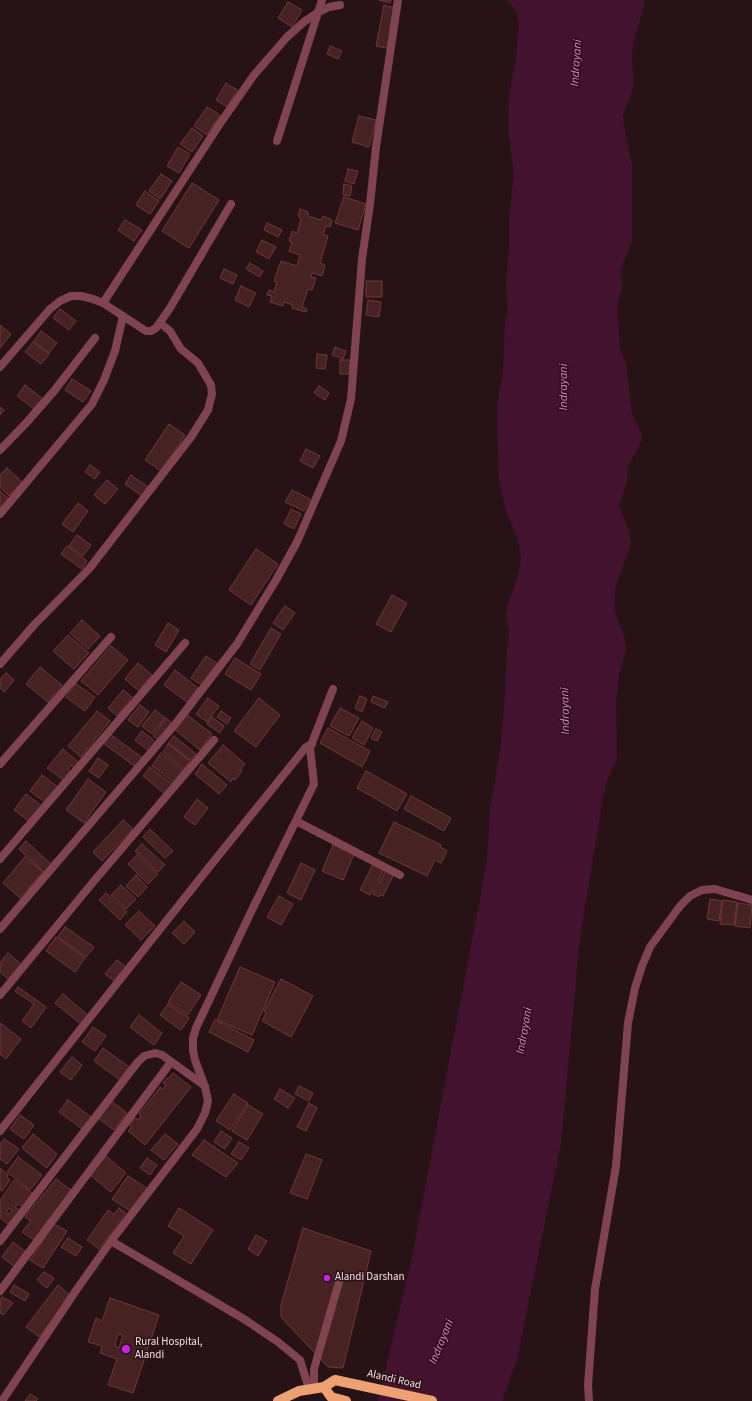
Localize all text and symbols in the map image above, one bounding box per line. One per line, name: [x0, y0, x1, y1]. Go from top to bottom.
water label: Indrayani: [568, 39, 586, 87]
water label: Indrayani: [557, 363, 571, 411]
water label: Indrayani: [558, 687, 574, 735]
water label: Indrayani: [514, 1007, 536, 1055]
place label: Alandi Darshan: [335, 1271, 405, 1285]
marker: Alandi Darshan: [322, 1273, 332, 1283]
water label: Indrayani: [427, 1317, 457, 1367]
place label: Rural Hospital, Alandi: [135, 1336, 202, 1362]
marker: Rural Hospital, Alandi: [120, 1343, 132, 1355]
street label: Alandi Road: [366, 1367, 422, 1393]

